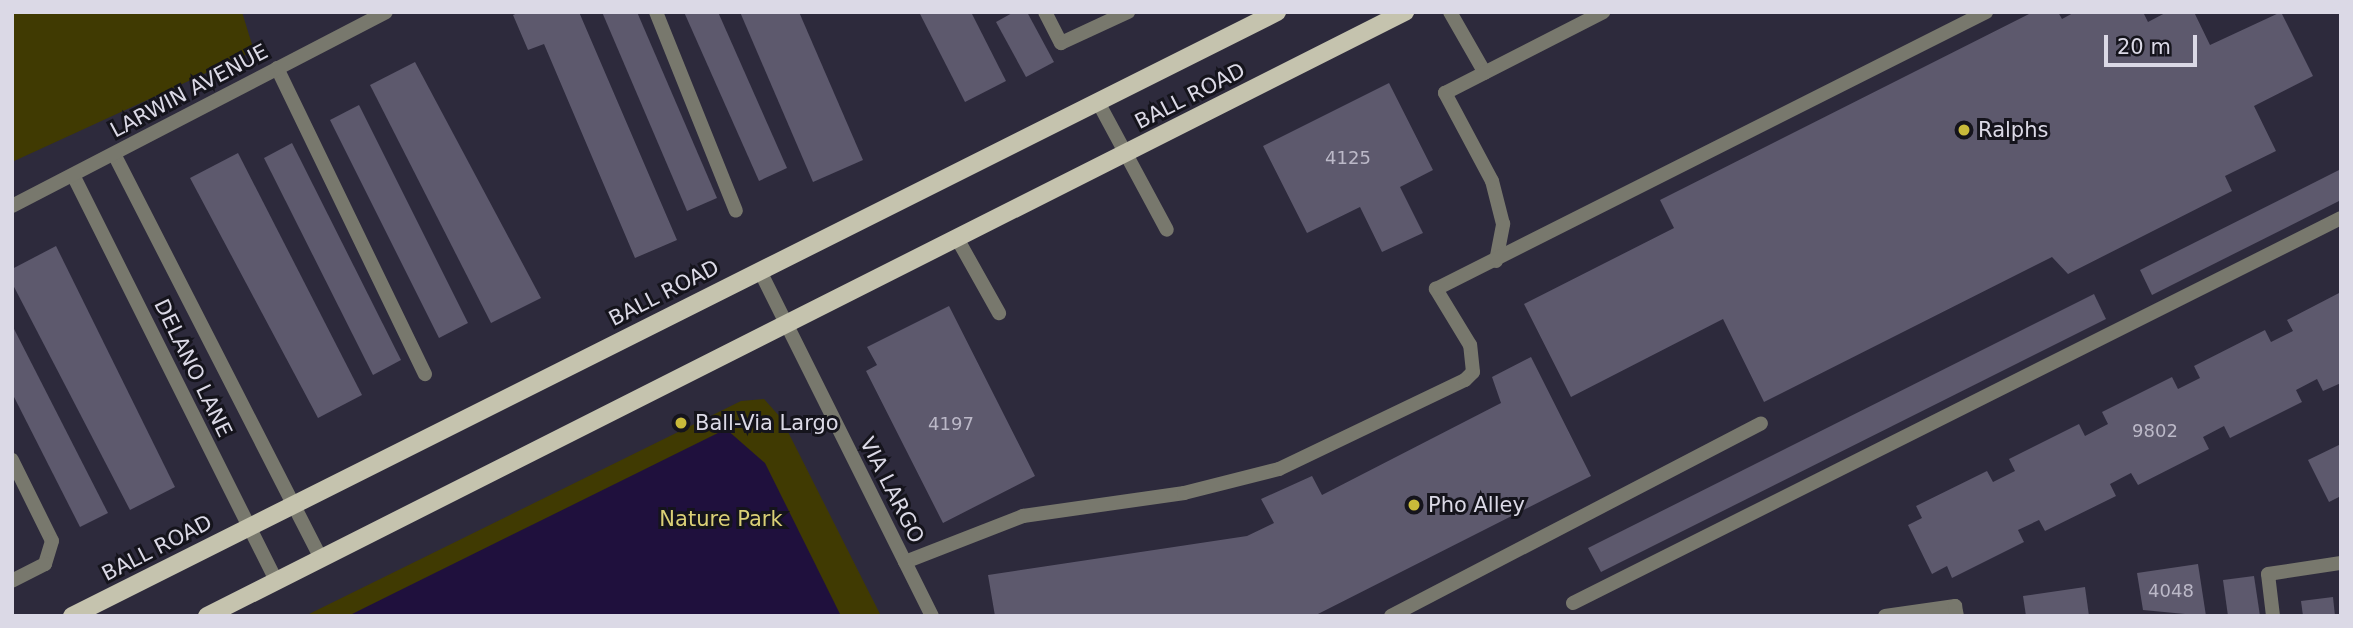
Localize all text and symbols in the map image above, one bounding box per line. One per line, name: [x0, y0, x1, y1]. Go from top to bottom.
scale bar: [2108, 21, 2201, 65]
text: 20 m: [2117, 35, 2171, 59]
street label: LARWIN AVENUE: [106, 39, 272, 143]
street label: BALL ROAD: [1131, 58, 1249, 134]
place label: Ralphs: [1978, 117, 2048, 143]
marker: Ralphs: [1956, 122, 1972, 138]
house number: 4125: [1325, 147, 1371, 169]
street label: BALL ROAD: [605, 255, 723, 331]
street label: DELANO LANE: [149, 295, 237, 441]
place label: Ball-Via Largo: [695, 410, 839, 436]
house number: 4197: [928, 413, 974, 435]
marker: Ball-Via Largo: [673, 415, 689, 431]
house number: 9802: [2132, 420, 2178, 442]
street label: VIA LARGO: [855, 433, 929, 547]
place label: Pho Alley: [1428, 492, 1525, 518]
marker: Pho Alley: [1406, 497, 1422, 513]
park label: Nature Park: [659, 506, 783, 532]
street label: BALL ROAD: [98, 510, 216, 586]
house number: 4048: [2148, 580, 2194, 602]

